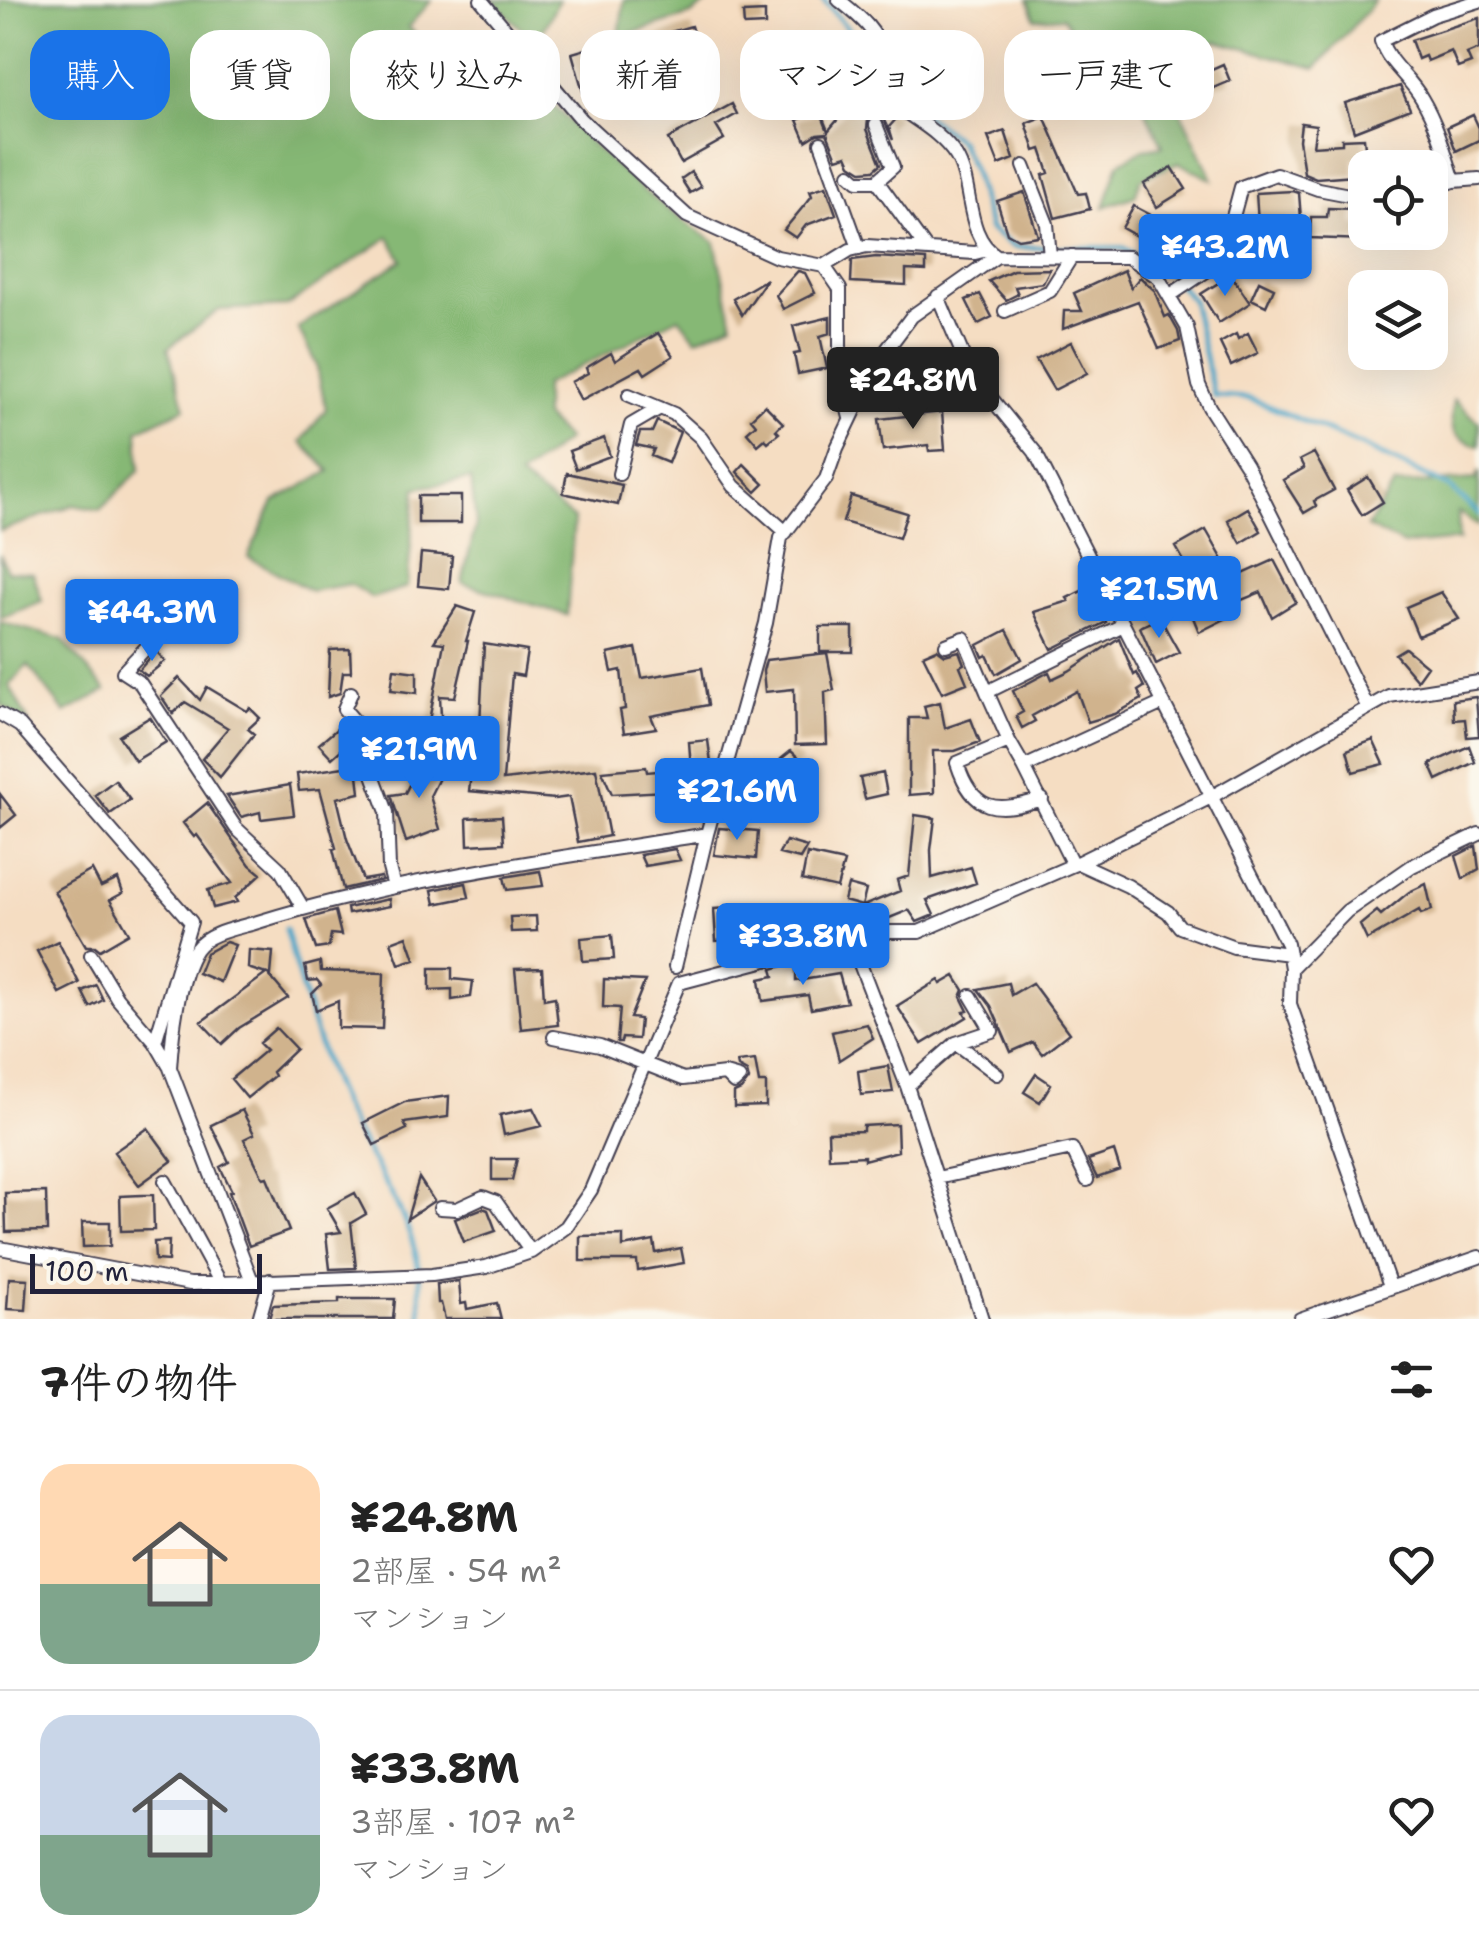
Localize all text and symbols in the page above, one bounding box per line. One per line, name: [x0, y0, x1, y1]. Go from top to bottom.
chip: 購入: [30, 30, 170, 120]
chip: 賃貸: [190, 30, 330, 120]
chip: 絞り込み: [350, 30, 560, 120]
chip: 新着: [580, 30, 720, 120]
chip: マンション: [740, 30, 984, 120]
chip: 一戸建て: [1004, 30, 1214, 120]
map controls: [1348, 150, 1448, 370]
button: locate: [1348, 150, 1448, 250]
pin: ¥43.2M: [1144, 214, 1306, 299]
text: ¥43.2M: [1161, 225, 1289, 268]
button: layers: [1348, 270, 1448, 370]
pin: ¥24.8M: [832, 347, 994, 432]
text: ¥24.8M: [849, 358, 977, 401]
pin: ¥21.5M: [1078, 556, 1240, 641]
text: ¥21.5M: [1100, 567, 1218, 610]
pin: ¥44.3M: [71, 579, 233, 664]
text: ¥44.3M: [87, 590, 217, 633]
pin: ¥21.9M: [338, 716, 500, 801]
text: ¥21.9M: [361, 727, 477, 770]
pin: ¥21.6M: [656, 758, 818, 843]
text: ¥21.6M: [677, 769, 797, 812]
pin: ¥33.8M: [722, 903, 884, 988]
text: ¥33.8M: [738, 914, 868, 957]
scale bar: [30, 1249, 262, 1294]
text: 100 m: [45, 1252, 129, 1290]
icon: filters: [1384, 1352, 1439, 1407]
text: 7件の物件: [40, 1354, 237, 1410]
text: ¥24.8M: [350, 1489, 518, 1545]
icon: home: [120, 1504, 240, 1624]
icon: heart: [1384, 1537, 1439, 1592]
text: 2部屋 · 54 m²: [350, 1549, 562, 1592]
text: マンション: [350, 1596, 509, 1639]
text: ¥33.8M: [350, 1740, 520, 1796]
icon: home: [120, 1755, 240, 1875]
icon: heart: [1384, 1788, 1439, 1843]
text: 3部屋 · 107 m²: [350, 1800, 576, 1843]
text: マンション: [350, 1847, 509, 1890]

